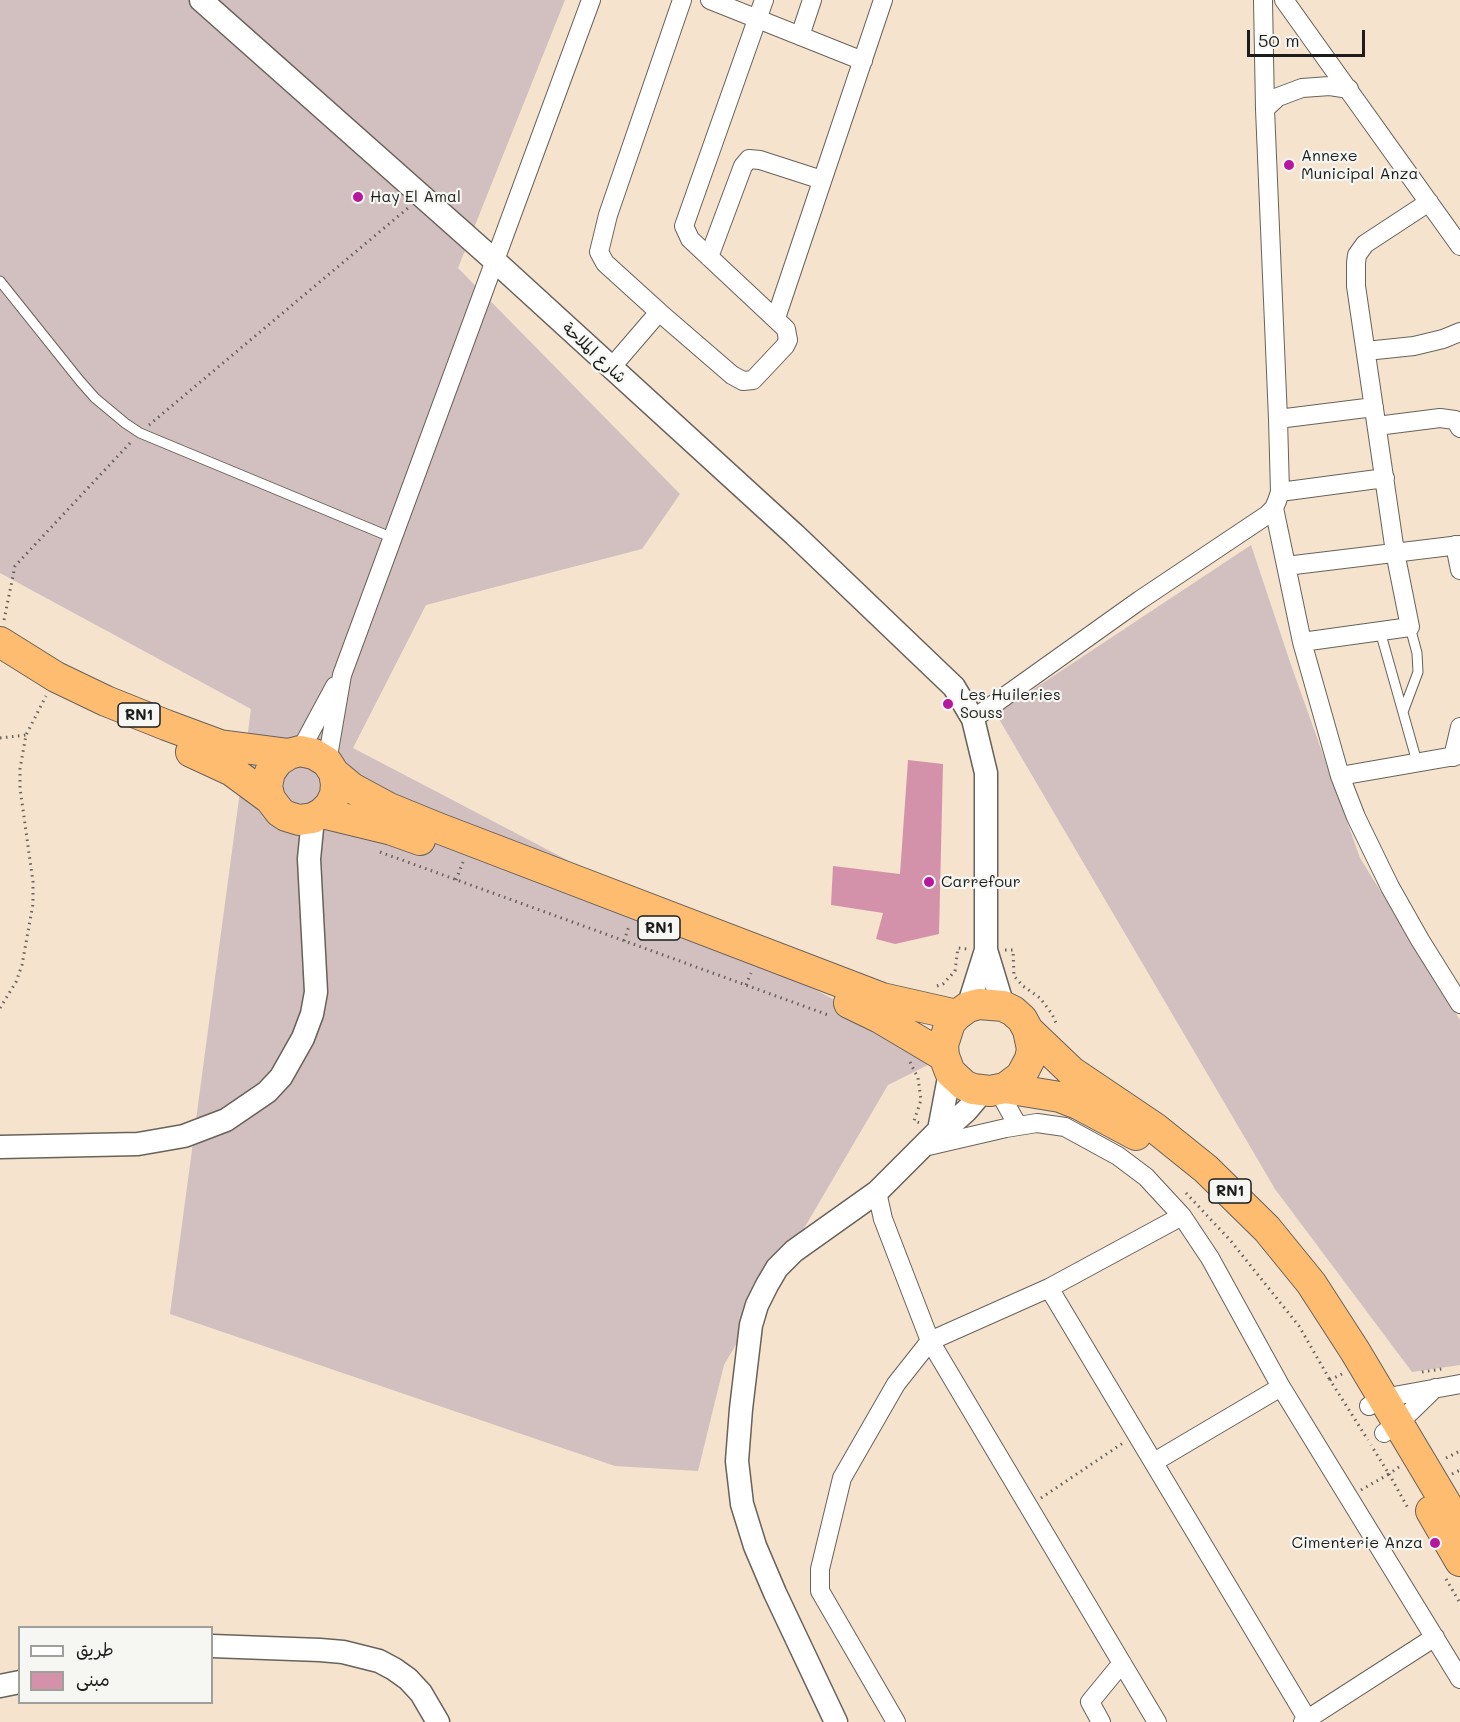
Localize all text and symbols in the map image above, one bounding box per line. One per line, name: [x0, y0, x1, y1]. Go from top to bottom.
scale bar: [1250, 18, 1368, 56]
text: 50 m: [1258, 28, 1300, 52]
place label: Annexe Municipal Anza: [1301, 146, 1418, 184]
marker: Annexe Municipal Anza: [1282, 158, 1296, 172]
place label: Hay El Amal: [370, 187, 461, 207]
marker: Hay El Amal: [351, 190, 365, 204]
street label: شارع الملاحة: [558, 319, 630, 387]
place label: Les Huileries Souss: [960, 685, 1061, 723]
marker: Les Huileries Souss: [941, 697, 955, 711]
road number: RN1: [118, 703, 160, 727]
place label: Carrefour: [941, 872, 1021, 892]
marker: Carrefour: [922, 875, 936, 889]
road number: RN1: [638, 916, 680, 940]
road number: RN1: [1209, 1179, 1251, 1203]
place label: Cimenterie Anza: [1291, 1533, 1423, 1553]
marker: Cimenterie Anza: [1428, 1536, 1442, 1550]
legend: [18, 1626, 213, 1704]
text: طريق: [76, 1637, 114, 1661]
text: مبنى: [76, 1667, 110, 1691]

